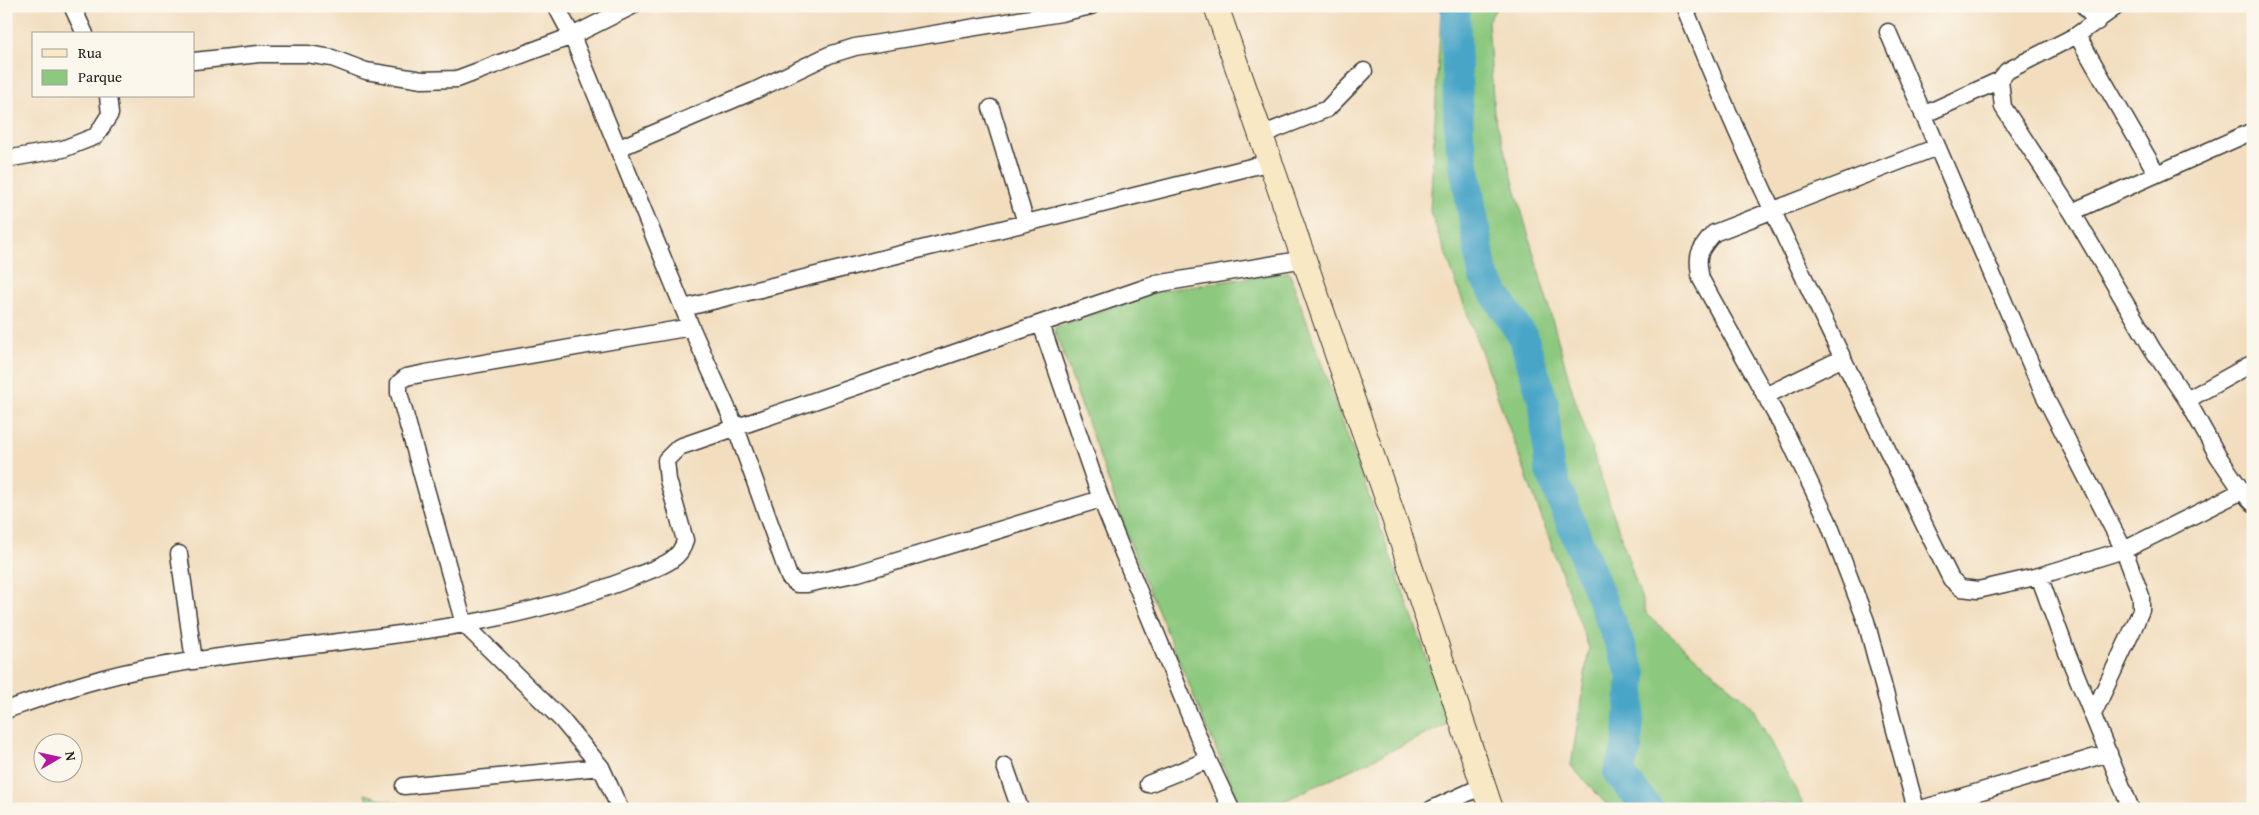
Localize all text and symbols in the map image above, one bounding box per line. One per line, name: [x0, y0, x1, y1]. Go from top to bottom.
legend: [32, 32, 195, 98]
text: Rua: [78, 42, 102, 63]
text: Parque: [78, 66, 122, 87]
north arrow: [32, 732, 82, 782]
text: N: [60, 750, 82, 763]

